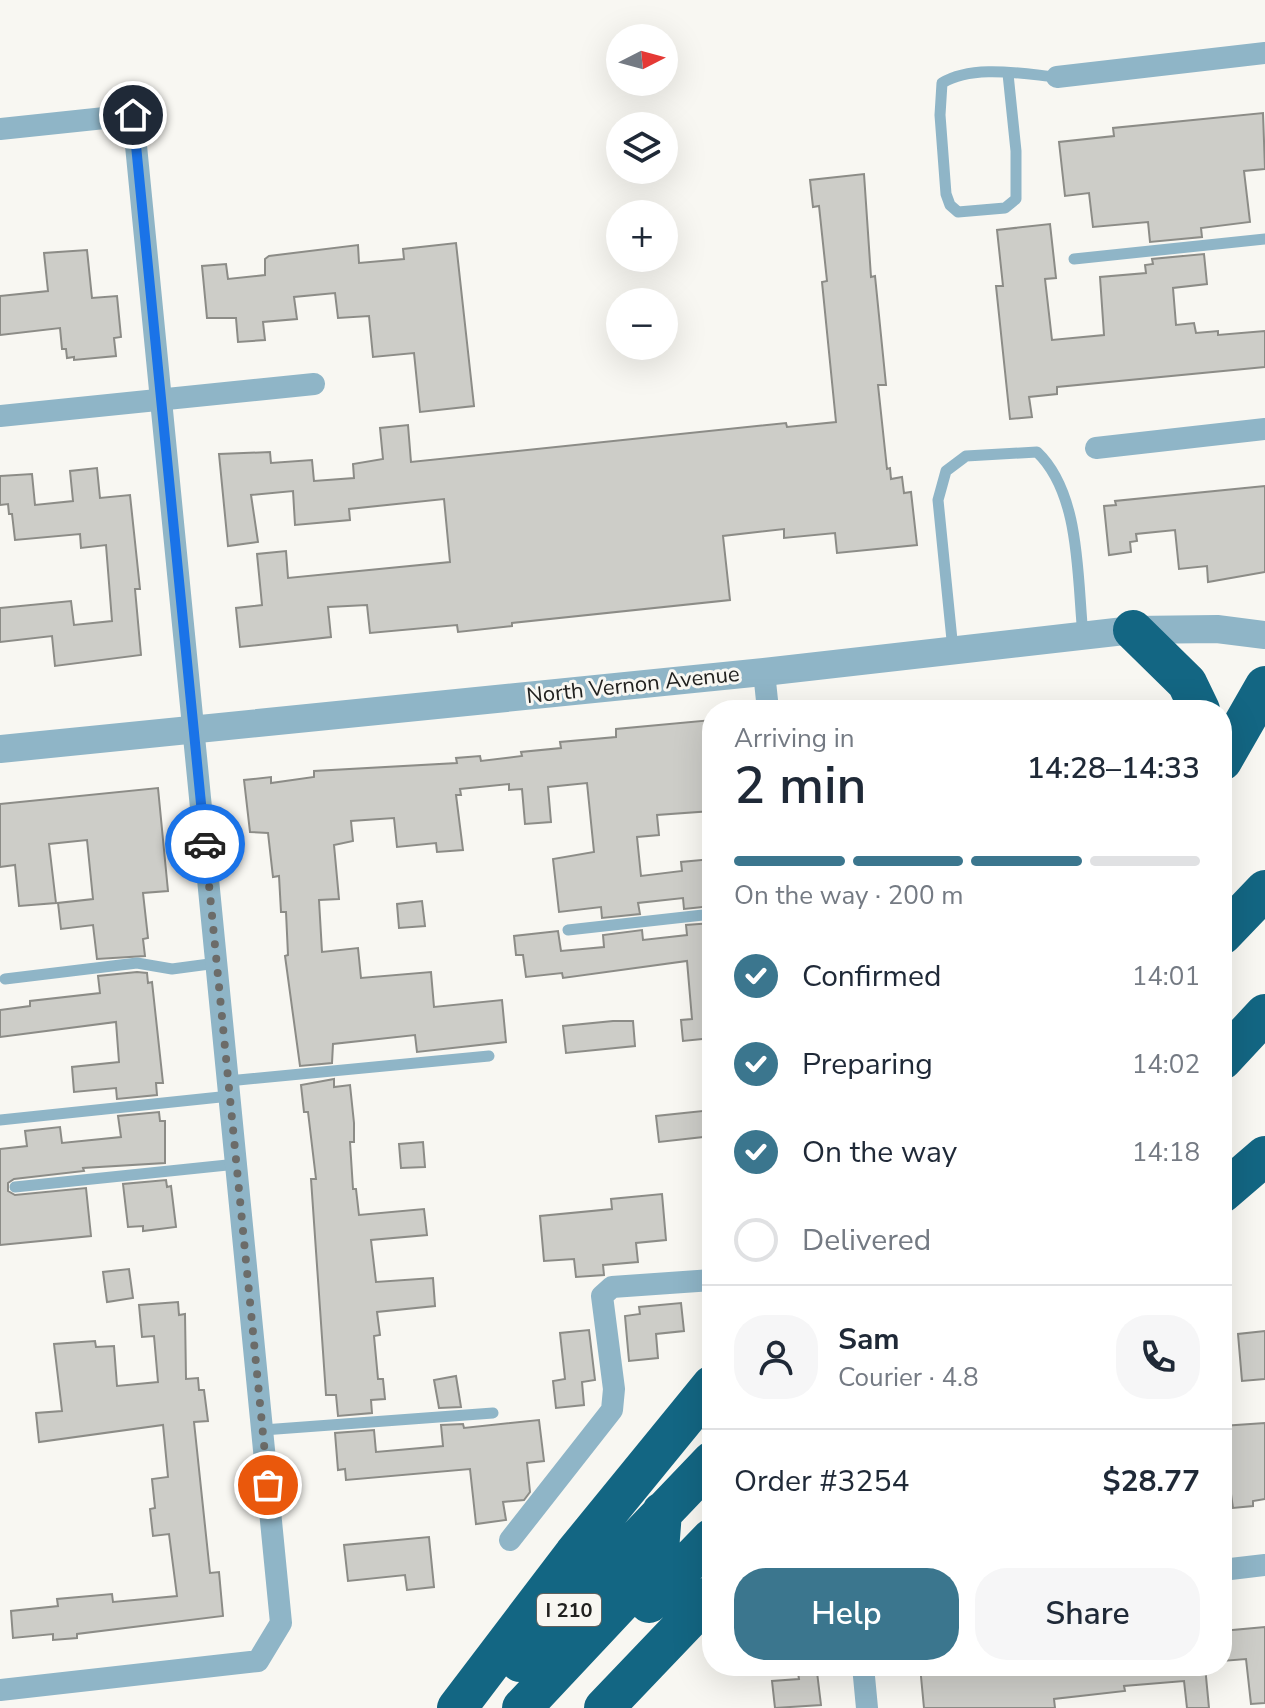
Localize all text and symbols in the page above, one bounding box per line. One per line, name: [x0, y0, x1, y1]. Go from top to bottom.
north arrow: [606, 24, 678, 96]
map controls: [606, 24, 678, 360]
pin: [99, 81, 167, 149]
icon: home: [111, 93, 155, 137]
button: layers: [606, 112, 678, 184]
button: +: [606, 200, 678, 272]
button: −: [606, 288, 678, 360]
street label: North Vernon Avenue: [525, 659, 741, 711]
text: Arriving in: [734, 721, 855, 756]
text: 14:28–14:33: [1027, 748, 1200, 789]
text: 2 min: [734, 750, 867, 821]
courier: [165, 804, 245, 884]
icon: car: [183, 822, 227, 866]
text: On the way · 200 m: [734, 878, 963, 913]
icon: check: [734, 954, 778, 998]
text: Confirmed: [802, 956, 942, 997]
text: 14:01: [1132, 959, 1200, 994]
icon: check: [734, 1042, 778, 1086]
text: Preparing: [802, 1044, 933, 1085]
text: 14:02: [1132, 1047, 1200, 1082]
icon: check: [734, 1130, 778, 1174]
text: On the way: [802, 1132, 957, 1173]
text: 14:18: [1132, 1135, 1200, 1170]
text: Delivered: [802, 1220, 931, 1261]
button: person: [734, 1315, 818, 1399]
button: phone: [1116, 1315, 1200, 1399]
text: Sam: [838, 1319, 900, 1360]
text: Courier · 4.8: [838, 1360, 979, 1395]
pin: [234, 1451, 302, 1519]
text: Order #3254: [734, 1461, 909, 1502]
text: $28.77: [1103, 1461, 1200, 1502]
icon: bag: [246, 1463, 290, 1507]
button: Help: [734, 1568, 959, 1660]
button: Share: [975, 1568, 1200, 1660]
road number: I 210: [537, 1594, 601, 1626]

